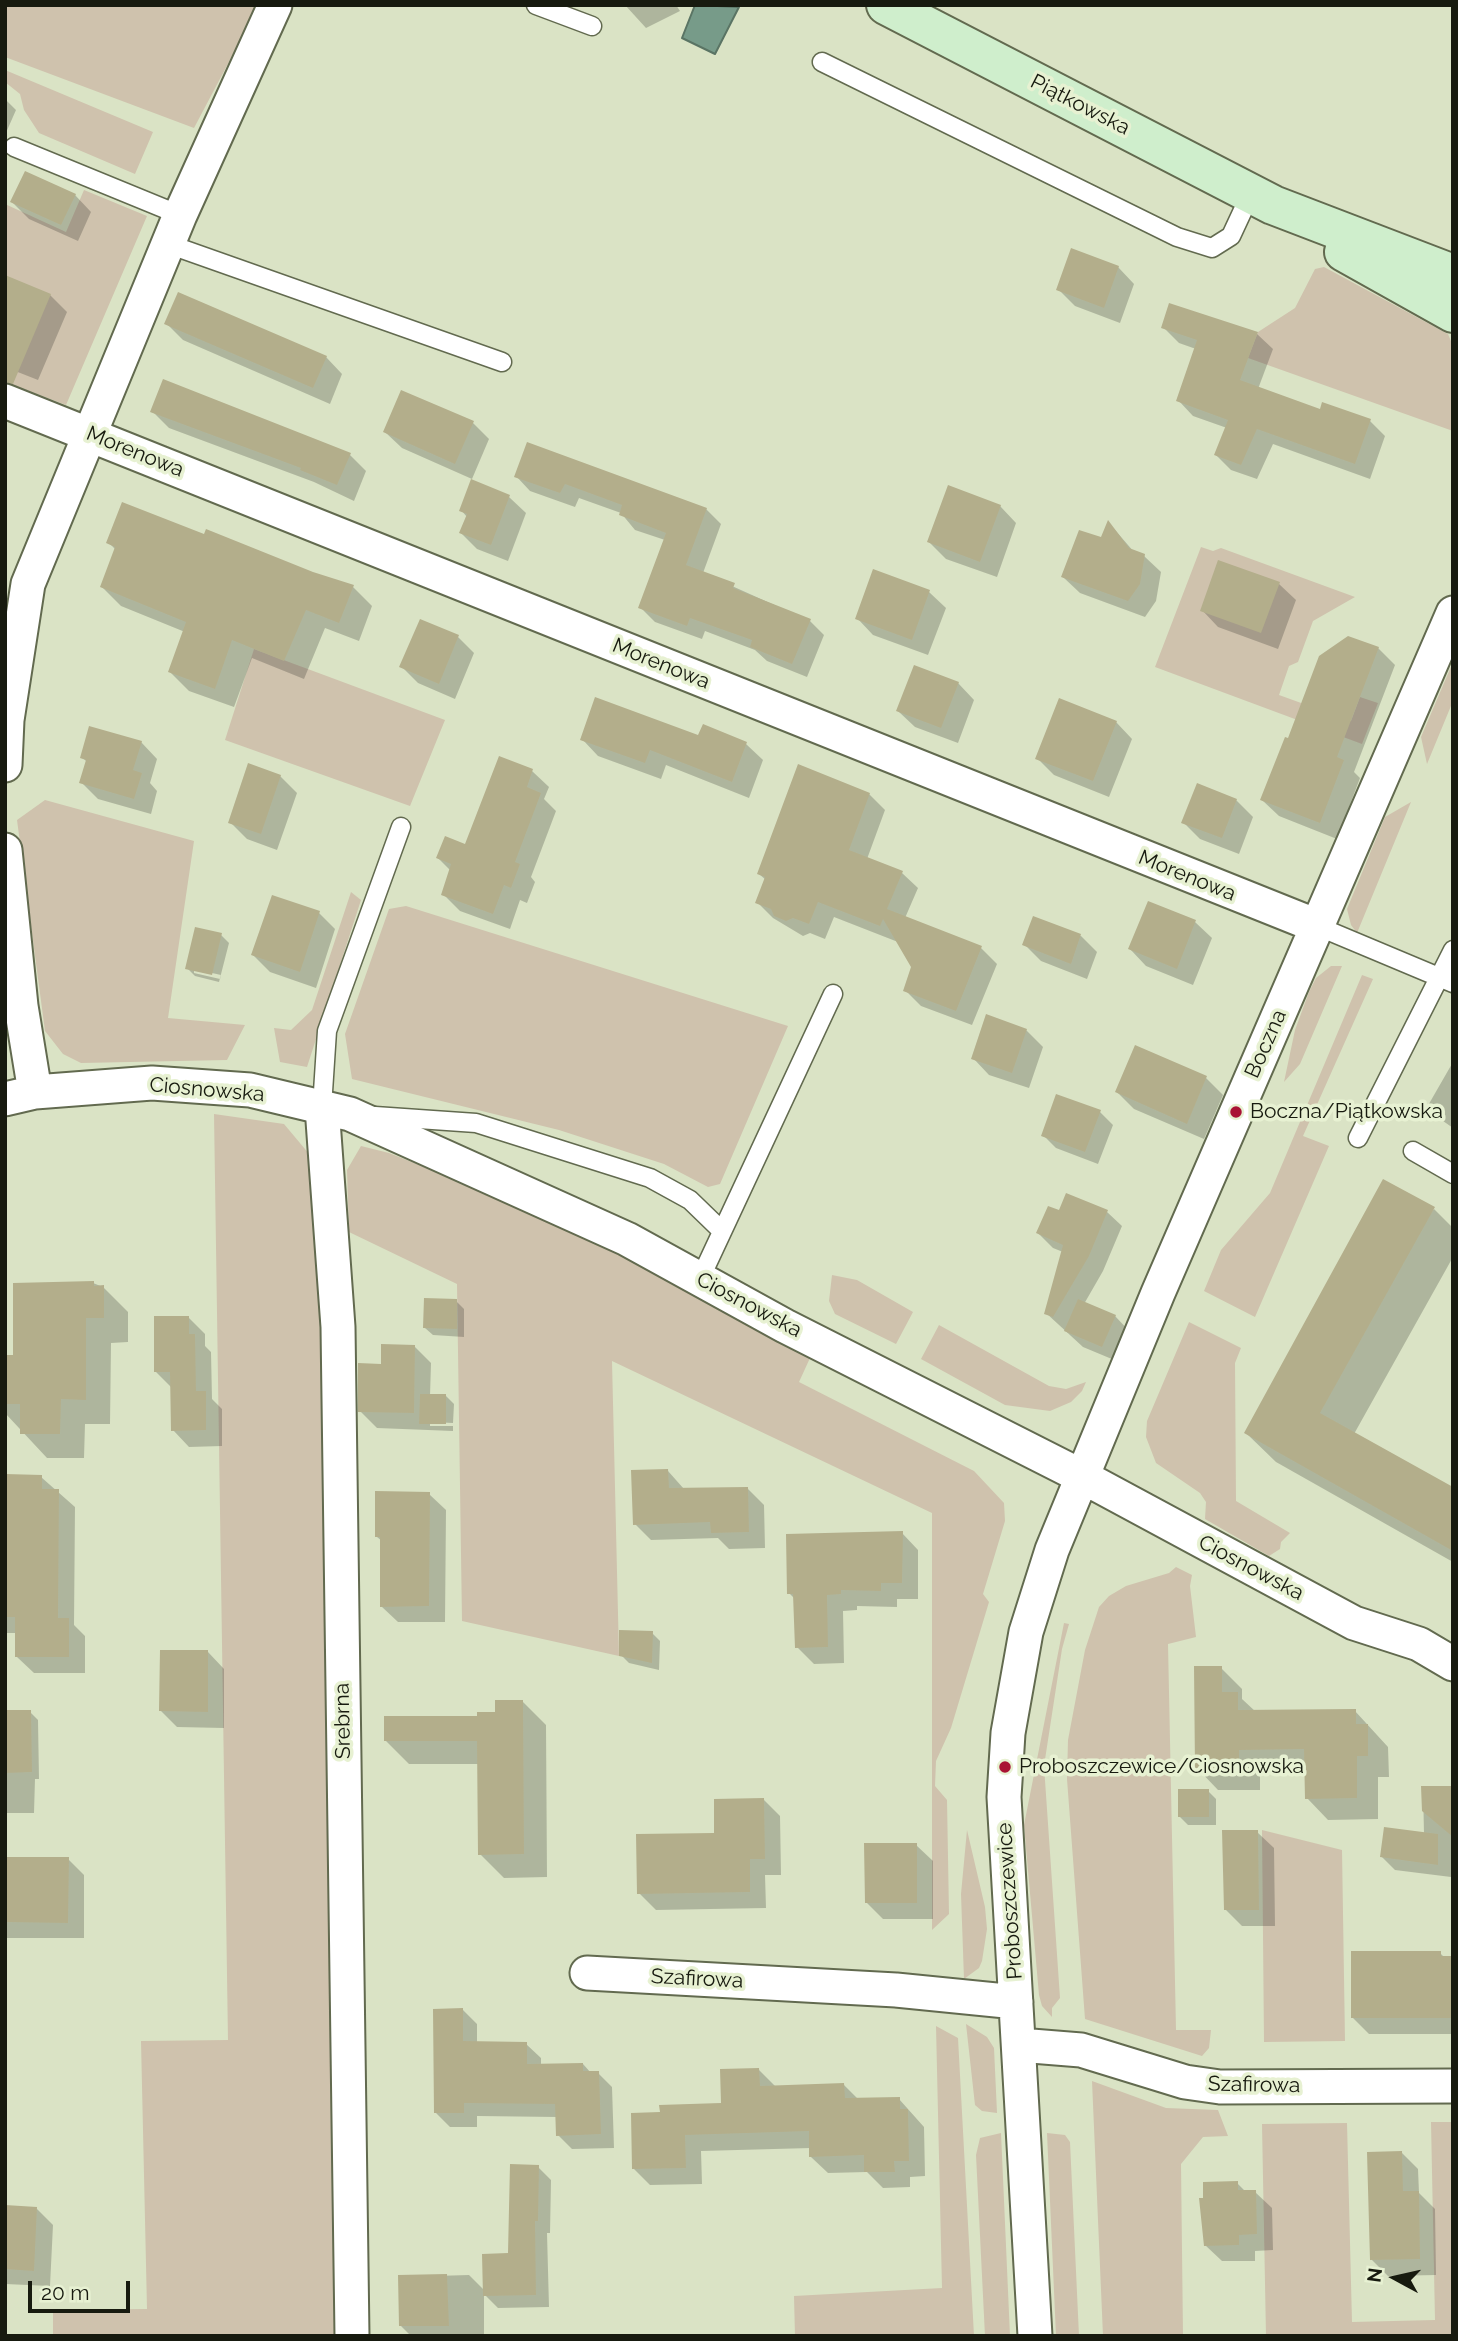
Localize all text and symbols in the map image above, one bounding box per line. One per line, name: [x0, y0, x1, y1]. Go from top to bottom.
street label: Piątkowska: [1026, 69, 1134, 141]
street label: Morenowa: [83, 421, 187, 483]
street label: Morenowa: [609, 633, 713, 695]
street label: Morenowa: [1135, 845, 1239, 907]
street label: Boczna: [1240, 1006, 1292, 1082]
street label: Ciosnowska: [148, 1072, 266, 1108]
place label: Boczna/Piątkowska: [1250, 1099, 1443, 1125]
marker: Boczna/Piątkowska: [1228, 1104, 1244, 1120]
street label: Ciosnowska: [692, 1267, 806, 1343]
street label: Ciosnowska: [1194, 1530, 1308, 1606]
street label: Srebrna: [330, 1683, 356, 1759]
place label: Proboszczewice/Ciosnowska: [1019, 1754, 1304, 1780]
marker: Proboszczewice/Ciosnowska: [997, 1759, 1013, 1775]
street label: Proboszczewice: [992, 1822, 1028, 1980]
street label: Szafirowa: [650, 1964, 744, 1994]
street label: Szafirowa: [1208, 2072, 1300, 2098]
north arrow: [1360, 2243, 1430, 2313]
text: N: [1362, 2266, 1386, 2284]
scale bar: [32, 2268, 133, 2312]
text: 20 m: [41, 2280, 89, 2305]

